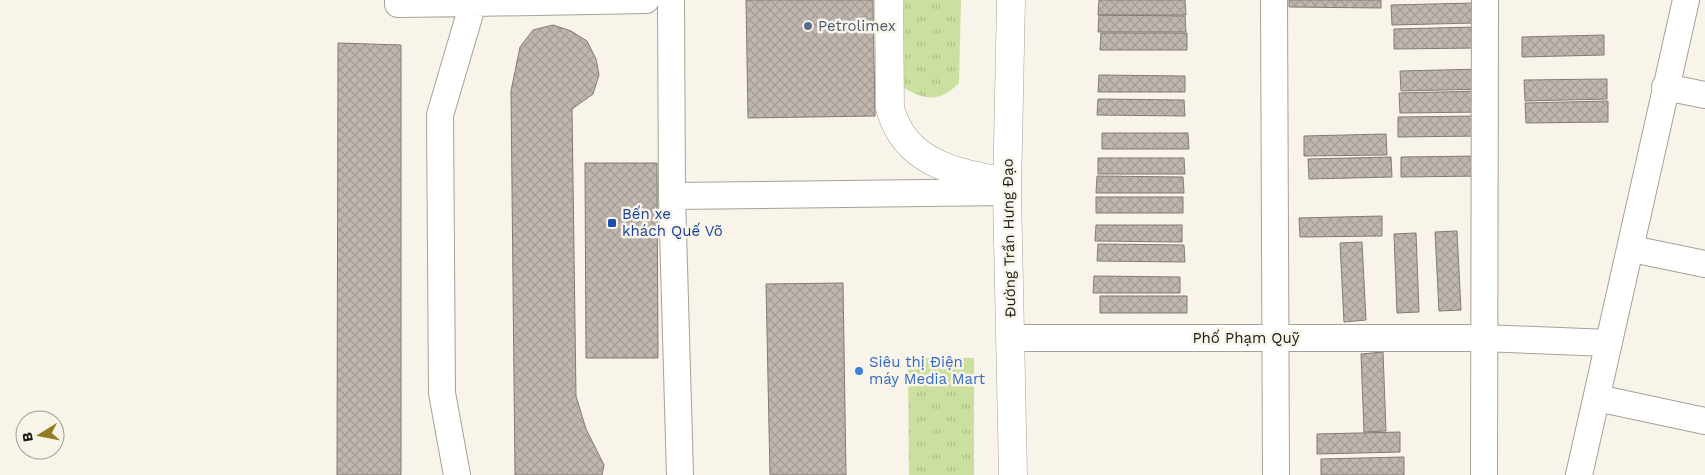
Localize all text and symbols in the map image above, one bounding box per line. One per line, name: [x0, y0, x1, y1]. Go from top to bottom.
place label: Petrolimex: [818, 17, 896, 35]
marker: Petrolimex: [802, 20, 814, 32]
street label: Đường Trần Hưng Đạo: [999, 158, 1019, 318]
place label: Bến xe khách Quế Võ: [622, 205, 723, 240]
marker: Bến xe khách Quế Võ: [606, 217, 618, 229]
street label: Phố Phạm Quỹ: [1192, 329, 1300, 347]
place label: Siêu thị Điện máy Media Mart: [869, 353, 986, 388]
marker: Siêu thị Điện máy Media Mart: [853, 365, 865, 377]
north arrow: [15, 410, 65, 460]
text: B: [18, 431, 36, 443]

